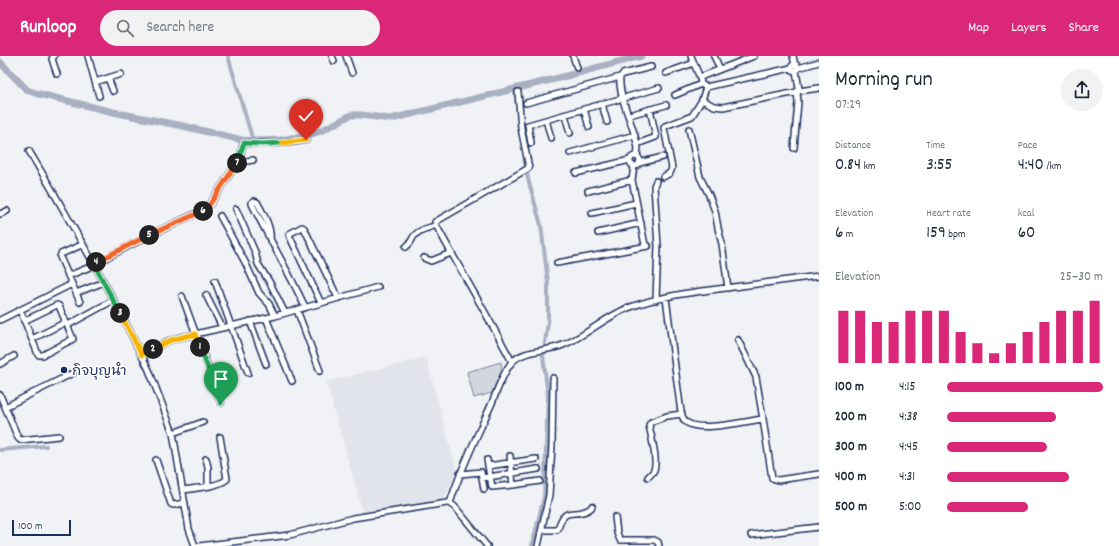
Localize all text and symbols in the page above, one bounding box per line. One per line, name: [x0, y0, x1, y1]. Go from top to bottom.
search box: [100, 10, 380, 46]
text: Runloop: [20, 15, 76, 42]
icon: search: [114, 17, 136, 39]
text: Search here: [146, 17, 214, 39]
text: Map: [968, 18, 989, 38]
text: Layers: [1011, 18, 1046, 38]
text: Share: [1068, 18, 1099, 38]
text: Morning run: [835, 65, 933, 96]
button: share: [1061, 69, 1103, 111]
text: 07:29: [835, 96, 861, 115]
pin: [289, 99, 323, 140]
icon: check: [295, 105, 317, 127]
text: Distance: [835, 138, 871, 154]
text: Time: [926, 138, 945, 154]
text: Pace: [1018, 138, 1037, 154]
pin: 7: [227, 153, 247, 173]
text: 0.84: [835, 154, 861, 178]
text: 3:55: [926, 154, 952, 178]
text: 4:40: [1018, 154, 1044, 178]
text: 7: [235, 155, 239, 171]
text: km: [861, 159, 876, 175]
text: /km: [1044, 159, 1062, 175]
pin: 6: [193, 201, 213, 221]
text: 6: [200, 203, 206, 219]
text: Elevation: [835, 206, 873, 222]
text: Heart rate: [926, 206, 971, 222]
text: kcal: [1018, 206, 1034, 222]
text: 6: [835, 222, 843, 246]
text: 159: [926, 222, 946, 246]
text: 60: [1018, 222, 1035, 246]
pin: 5: [139, 225, 159, 245]
text: 5: [146, 227, 152, 243]
text: m: [843, 227, 853, 243]
text: bpm: [946, 227, 966, 243]
pin: 4: [86, 252, 106, 272]
text: 4: [94, 254, 98, 270]
text: Elevation: [835, 268, 880, 287]
text: 25–30 m: [1060, 268, 1103, 287]
pin: 3: [110, 303, 130, 323]
text: 3: [118, 305, 122, 321]
pin: 1: [190, 337, 210, 357]
pin: 2: [143, 339, 163, 359]
text: 1: [199, 339, 201, 355]
text: 2: [151, 341, 155, 357]
place label: กิจบุญนำ: [72, 362, 127, 382]
pin: [204, 362, 238, 403]
marker: กิจบุญนำ: [59, 365, 69, 375]
icon: arrive: [210, 368, 232, 390]
text: 100 m: [835, 378, 864, 397]
text: 4:15: [899, 378, 915, 397]
text: 200 m: [835, 408, 867, 427]
text: 4:38: [899, 408, 918, 427]
text: 300 m: [835, 438, 867, 457]
text: 4:45: [899, 438, 918, 457]
text: 400 m: [835, 468, 866, 487]
text: 4:31: [899, 468, 915, 487]
text: 500 m: [835, 498, 867, 517]
text: 5:00: [899, 498, 921, 517]
scale bar: [12, 518, 71, 537]
text: 100 m: [18, 519, 42, 535]

